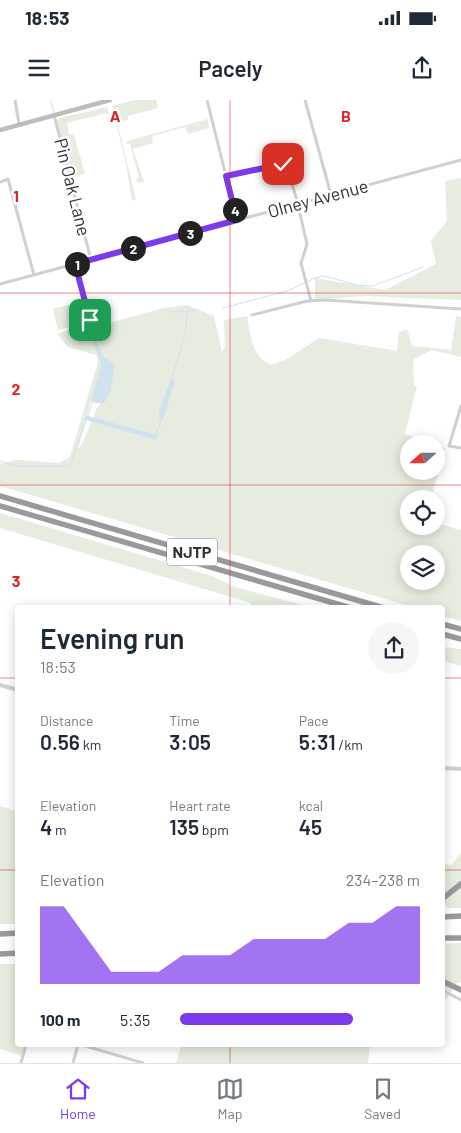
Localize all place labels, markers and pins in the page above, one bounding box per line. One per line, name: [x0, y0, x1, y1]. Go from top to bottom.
pin: [262, 143, 304, 185]
pin: 4: [222, 198, 248, 222]
pin: 3: [178, 220, 202, 246]
pin: 2: [120, 236, 146, 260]
pin: 1: [64, 252, 90, 276]
pin: [69, 299, 111, 341]

